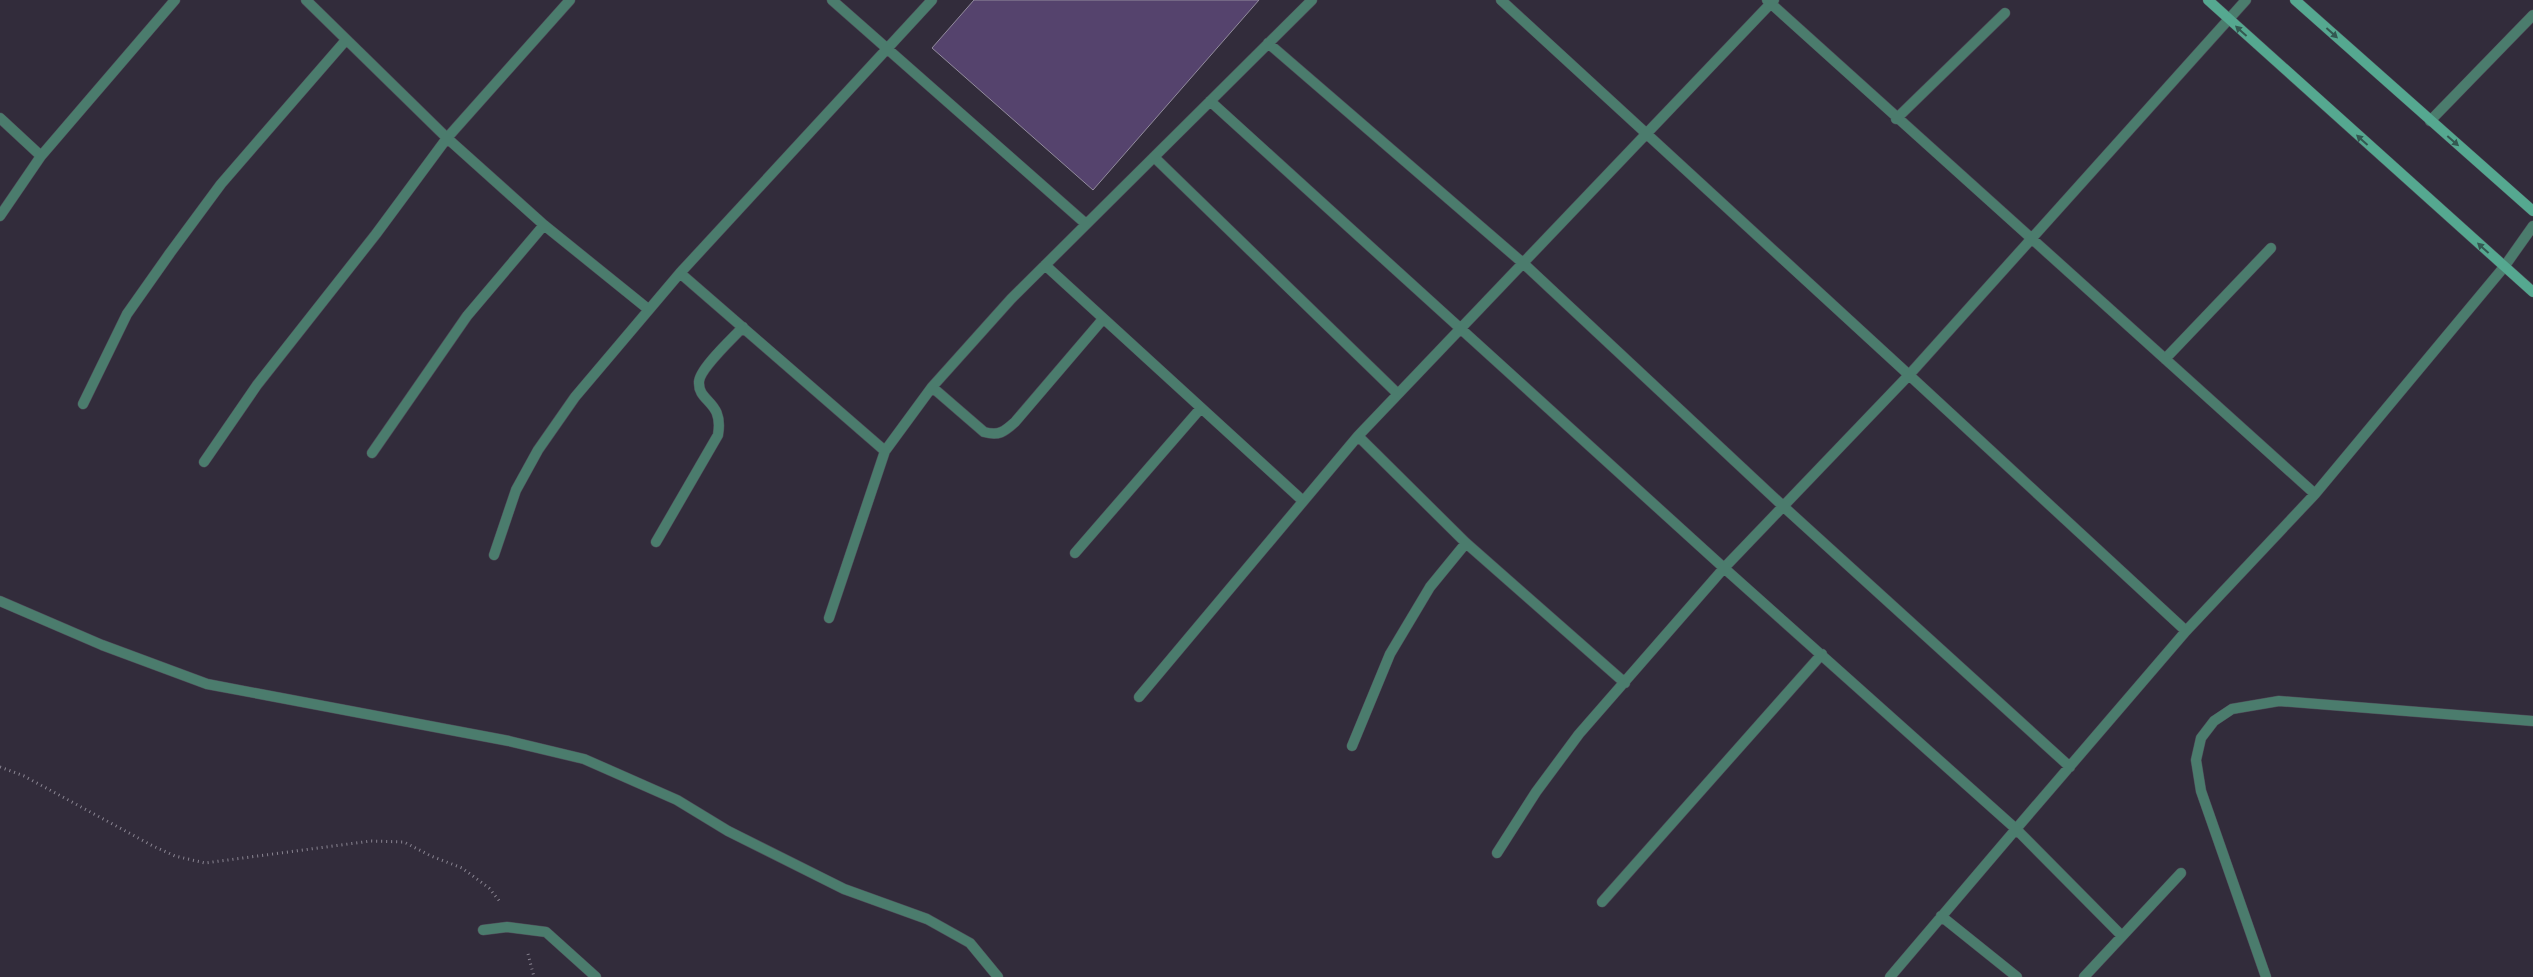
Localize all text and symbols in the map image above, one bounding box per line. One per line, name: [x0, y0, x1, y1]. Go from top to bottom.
one-way arrow: [2236, 25, 2248, 37]
one-way arrow: [2325, 27, 2338, 38]
one-way arrow: [2356, 134, 2369, 145]
one-way arrow: [2446, 135, 2458, 147]
one-way arrow: [2478, 242, 2490, 254]

